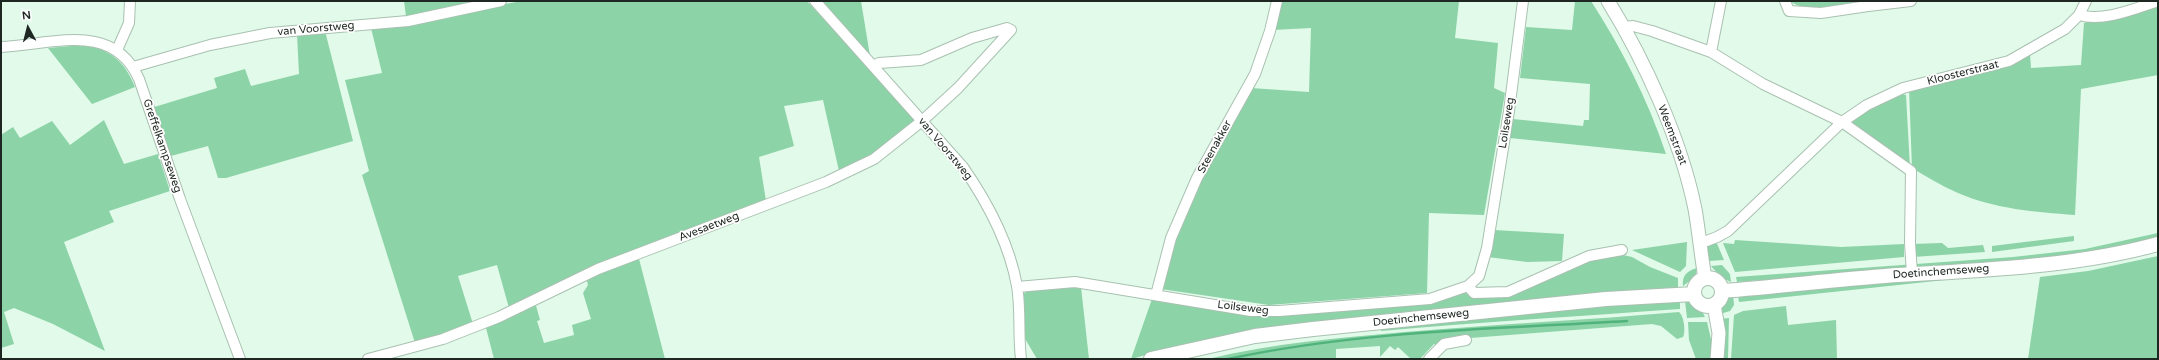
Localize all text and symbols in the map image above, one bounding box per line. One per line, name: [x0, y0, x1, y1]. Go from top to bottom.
north arrow: [8, 8, 48, 48]
text: N: [21, 9, 32, 23]
street label: van Voorstweg: [277, 19, 355, 39]
street label: Kloosterstraat: [1926, 58, 2000, 88]
street label: Loilseweg: [1496, 96, 1518, 150]
street label: Greffelkampseweg: [140, 97, 184, 195]
street label: Weemstraat: [1655, 103, 1689, 167]
street label: van Voorstweg: [915, 115, 975, 183]
street label: Steenakker: [1195, 118, 1235, 176]
street label: Avesaetweg: [677, 209, 741, 245]
street label: Doetinchemseweg: [1892, 262, 1990, 282]
street label: Loilseweg: [1217, 298, 1269, 318]
street label: Doetinchemseweg: [1372, 306, 1470, 330]

